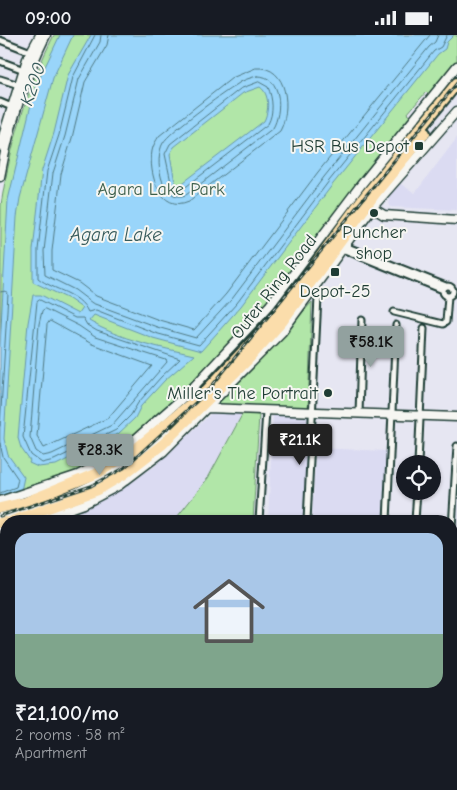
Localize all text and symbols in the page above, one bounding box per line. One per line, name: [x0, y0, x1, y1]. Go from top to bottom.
text: 09:00: [25, 7, 71, 29]
water label: K200: [15, 60, 51, 108]
place label: HSR Bus Depot: [291, 136, 410, 157]
marker: HSR Bus Depot: [413, 140, 425, 152]
park label: Agara Lake Park: [97, 179, 225, 200]
marker: Puncher shop: [368, 207, 380, 219]
place label: Puncher shop: [342, 222, 407, 264]
water label: Agara Lake: [69, 224, 162, 246]
street label: Outer Ring Road: [227, 231, 321, 343]
marker: Depot-25: [329, 266, 341, 278]
place label: Depot-25: [300, 281, 370, 302]
pin: ₹58.1K: [330, 325, 412, 368]
text: ₹58.1K: [349, 333, 393, 351]
place label: Miller's The Portrait: [167, 383, 319, 404]
marker: Miller's The Portrait: [322, 387, 334, 399]
pin: ₹21.1K: [259, 423, 341, 466]
text: ₹21.1K: [279, 431, 321, 449]
pin: ₹28.3K: [59, 433, 141, 476]
text: ₹28.3K: [77, 441, 123, 459]
map controls: [396, 455, 441, 500]
button: locate: [396, 455, 441, 500]
icon: home: [184, 566, 274, 656]
text: ₹21,100/mo: [15, 701, 119, 725]
text: 2 rooms · 58 m²: [15, 726, 125, 744]
text: Apartment: [15, 744, 87, 762]

